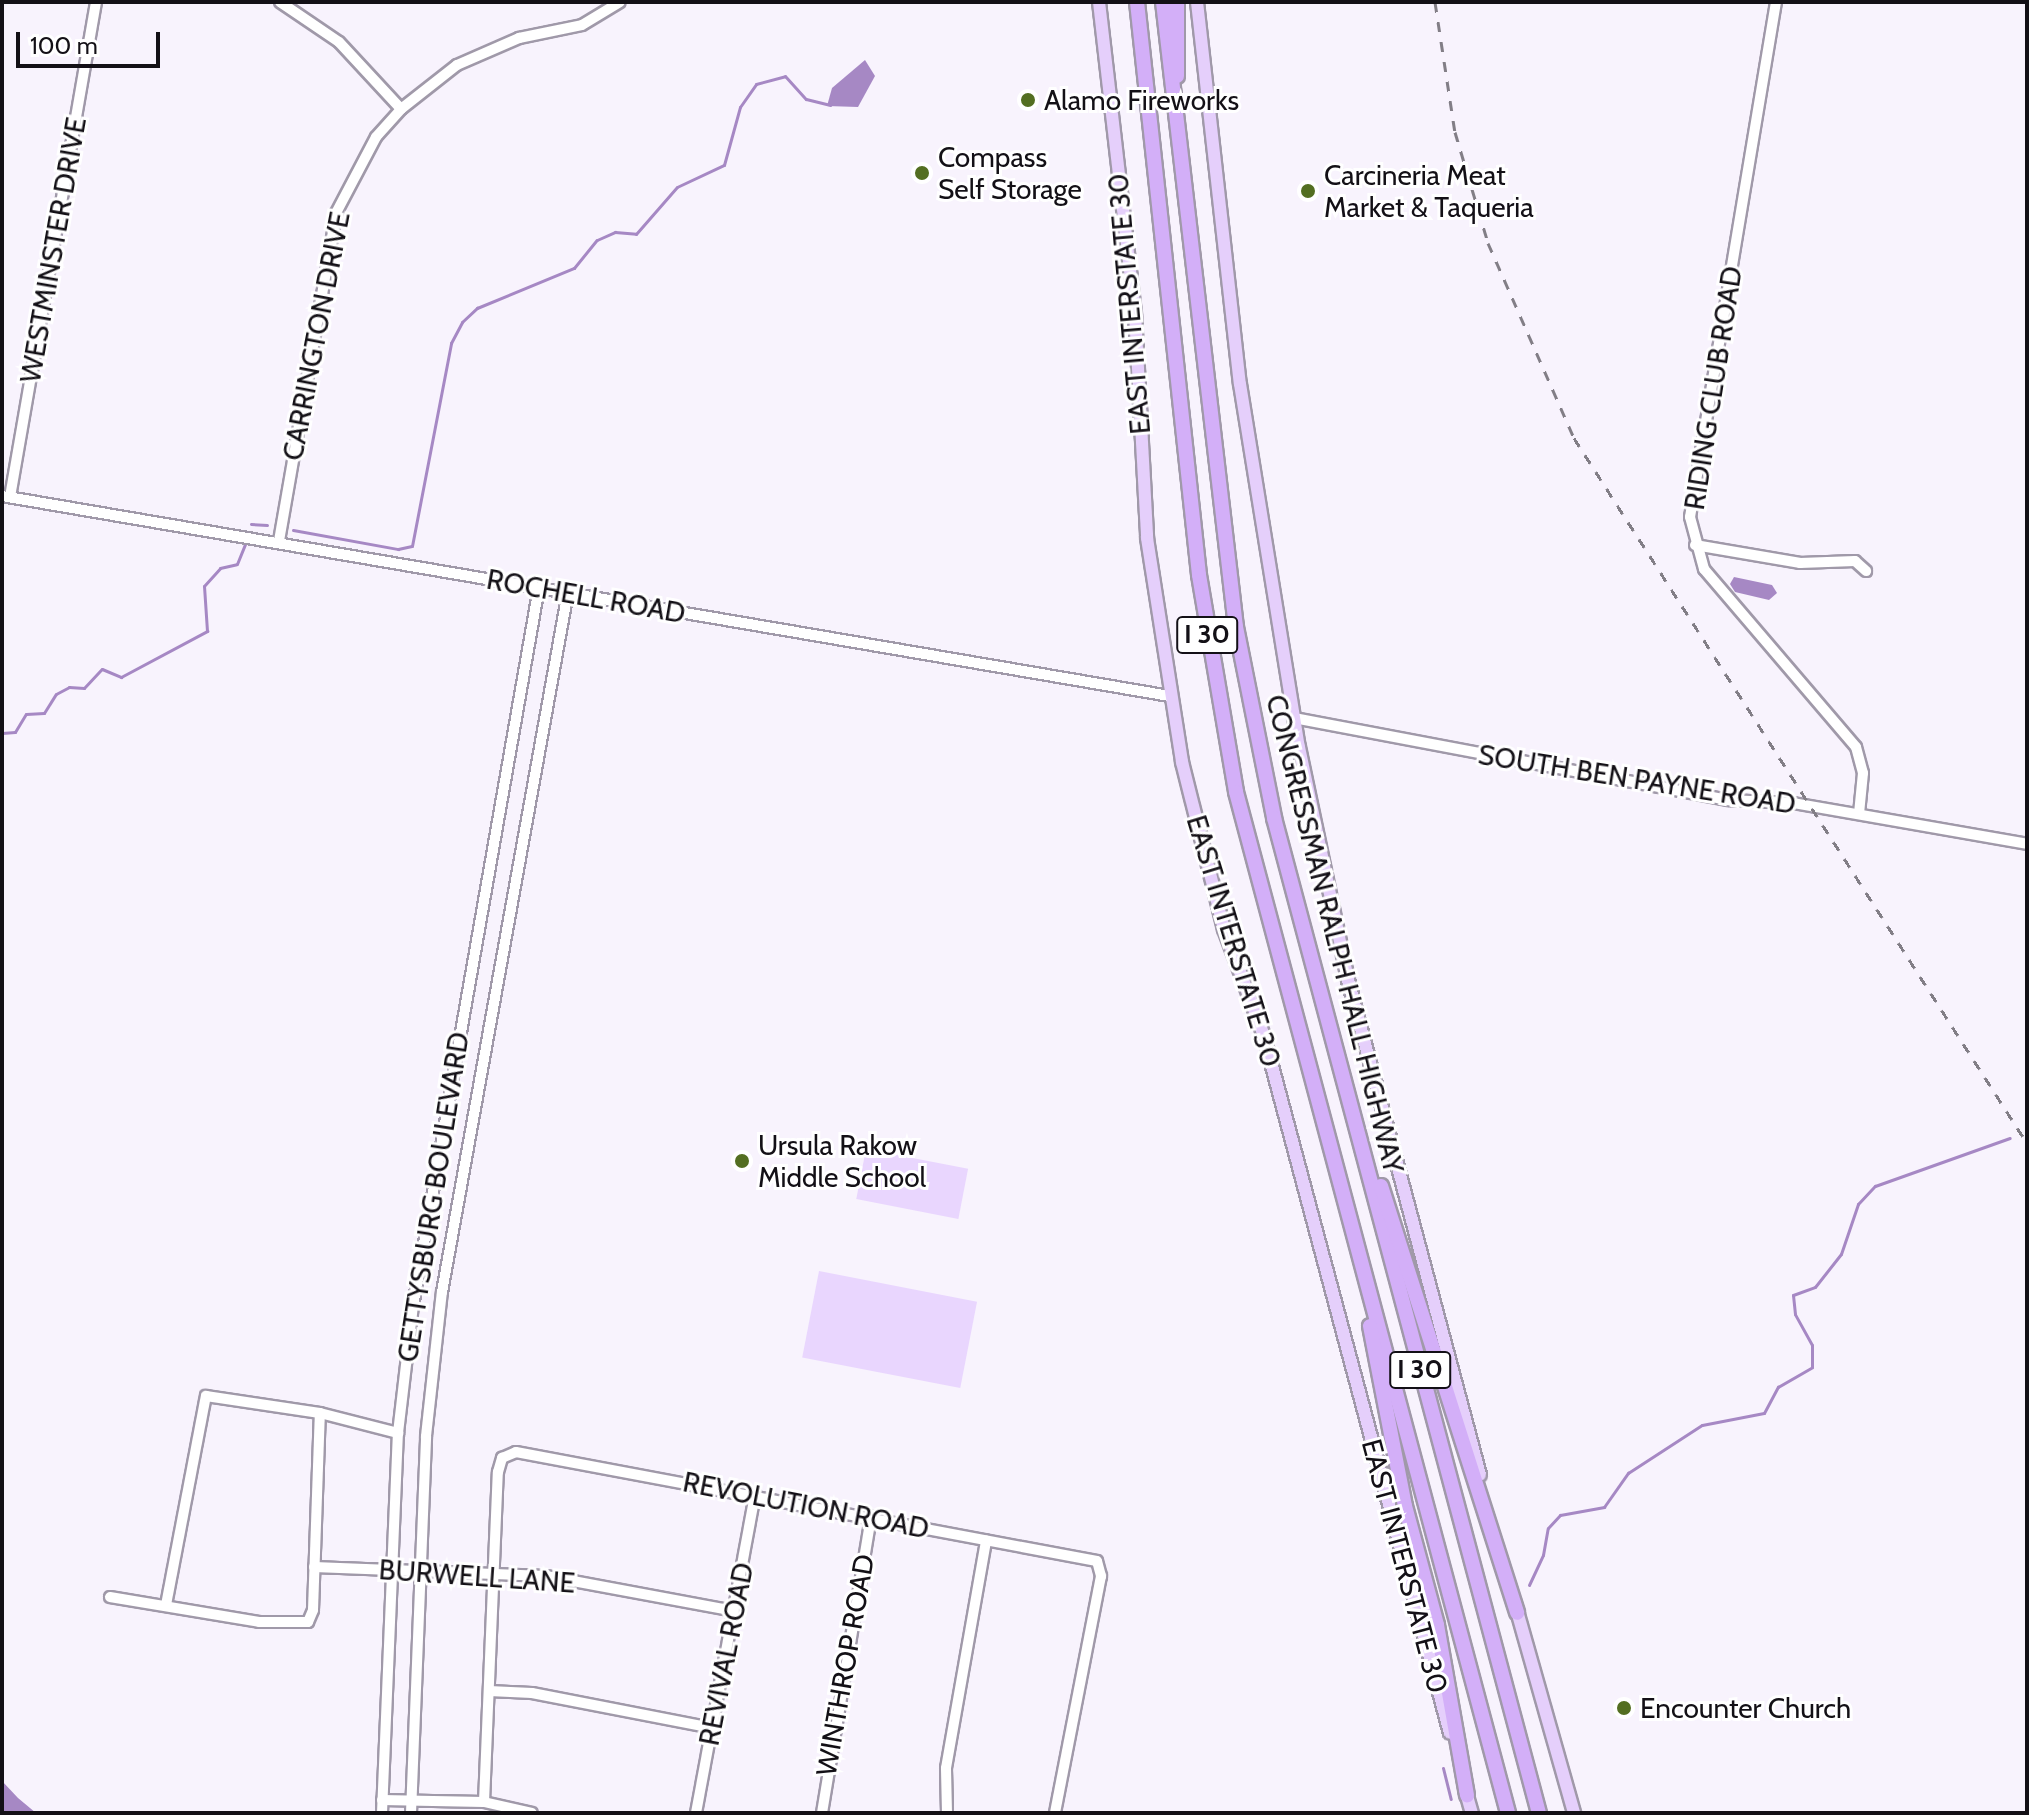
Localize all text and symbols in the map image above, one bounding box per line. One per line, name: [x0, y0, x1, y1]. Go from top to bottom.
scale bar: [20, 16, 164, 66]
text: 100 m: [30, 31, 98, 60]
place label: Alamo Fireworks: [1044, 83, 1239, 117]
marker: Alamo Fireworks: [1019, 91, 1037, 109]
street label: WESTMINSTER DRIVE: [13, 115, 93, 385]
place label: Compass Self Storage: [938, 140, 1082, 206]
place label: Carcineria Meat Market & Taqueria: [1324, 158, 1534, 224]
marker: Compass Self Storage: [913, 164, 931, 182]
street label: EAST INTERSTATE 30: [1101, 172, 1157, 436]
marker: Carcineria Meat Market & Taqueria: [1299, 182, 1317, 200]
street label: CARRINGTON DRIVE: [275, 209, 357, 463]
street label: RIDING CLUB ROAD: [1677, 264, 1749, 512]
street label: ROCHELL ROAD: [484, 562, 688, 630]
road number: I 30: [1175, 613, 1239, 657]
street label: CONGRESSMAN RALPH HALL HIGHWAY: [1259, 691, 1411, 1177]
street label: SOUTH BEN PAYNE ROAD: [1476, 737, 1798, 821]
street label: EAST INTERSTATE 30: [1180, 811, 1288, 1071]
street label: GETTYSBURG BOULEVARD: [390, 1030, 476, 1364]
place label: Ursula Rakow Middle School: [758, 1128, 926, 1194]
marker: Ursula Rakow Middle School: [733, 1152, 751, 1170]
road number: I 30: [1388, 1348, 1452, 1392]
street label: EAST INTERSTATE 30: [1355, 1435, 1455, 1697]
street label: REVOLUTION ROAD: [680, 1465, 932, 1545]
street label: BURWELL LANE: [378, 1552, 576, 1600]
street label: WINTHROP ROAD: [809, 1552, 881, 1778]
street label: REVIVAL ROAD: [692, 1560, 760, 1748]
place label: Encounter Church: [1640, 1691, 1851, 1725]
marker: Encounter Church: [1615, 1699, 1633, 1717]

